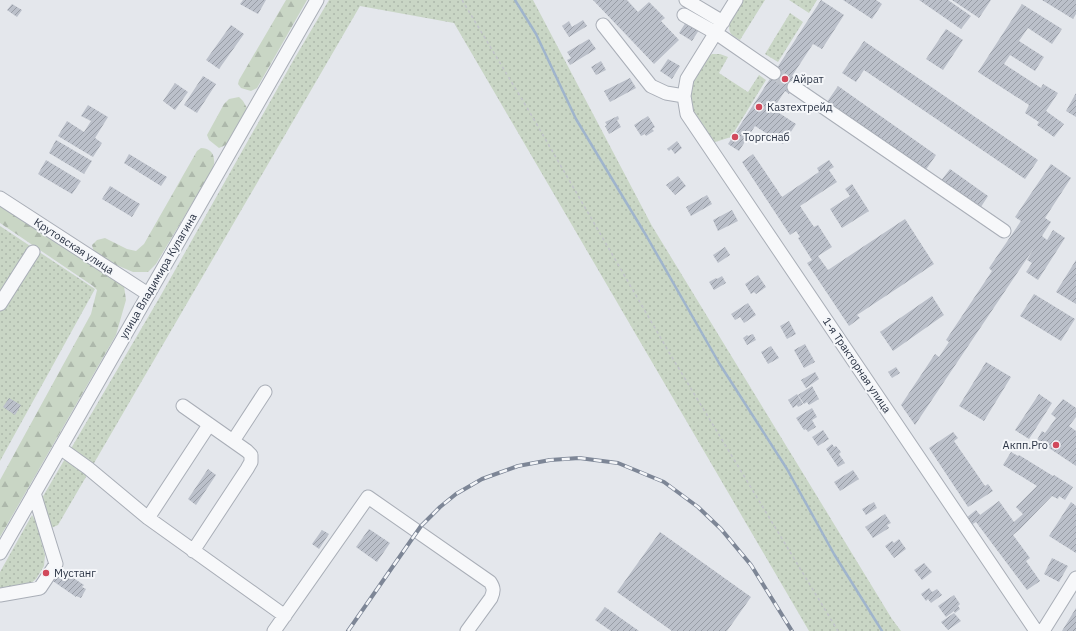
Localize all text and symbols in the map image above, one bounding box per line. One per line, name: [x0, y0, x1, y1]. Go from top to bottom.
place label: Айрат: [793, 72, 824, 86]
marker: Айрат: [780, 74, 790, 84]
place label: Казтехтрейд: [767, 100, 833, 114]
marker: Казтехтрейд: [754, 102, 764, 112]
place label: Торгснаб: [743, 130, 790, 144]
marker: Торгснаб: [730, 132, 740, 142]
street label: улица Владимира Кулагина: [116, 211, 200, 341]
street label: Крутовская улица: [31, 215, 117, 277]
street label: 1-я Тракторная улица: [820, 314, 894, 416]
place label: Акпп.Pro: [1003, 438, 1048, 452]
marker: Акпп.Pro: [1051, 440, 1061, 450]
place label: Мустанг: [54, 566, 96, 580]
marker: Мустанг: [41, 568, 51, 578]

